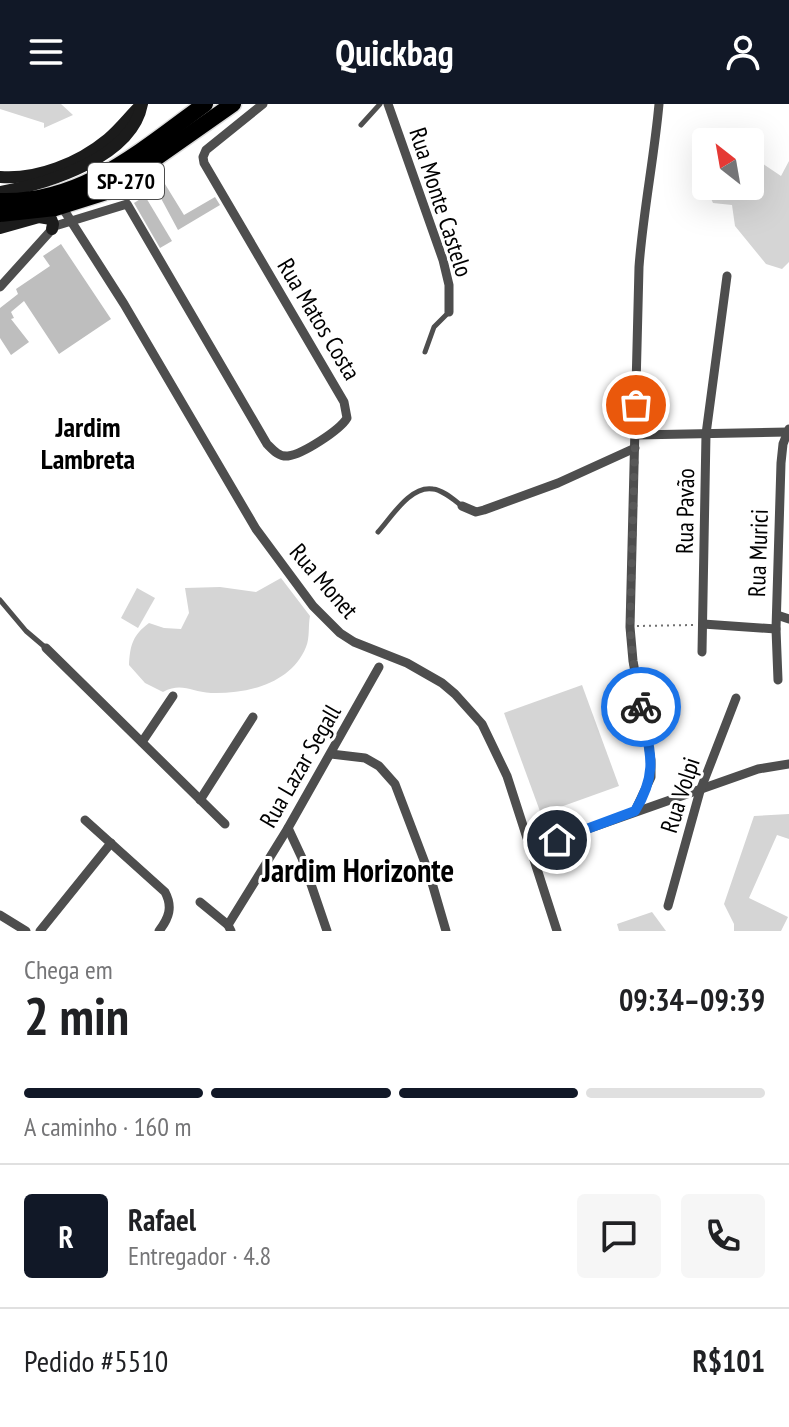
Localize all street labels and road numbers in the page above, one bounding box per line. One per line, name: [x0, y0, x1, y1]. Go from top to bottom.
street label: Rua Monte Castelo: [402, 124, 480, 280]
road number: SP-270: [88, 163, 164, 199]
street label: Rua Matos Costa: [271, 253, 367, 385]
street label: Rua Pavão: [669, 468, 701, 554]
street label: Rua Murici: [741, 509, 775, 597]
street label: Rua Monet: [283, 537, 365, 625]
street label: Rua Lazar Segall: [252, 699, 348, 833]
street label: Rua Volpi: [653, 753, 707, 837]

